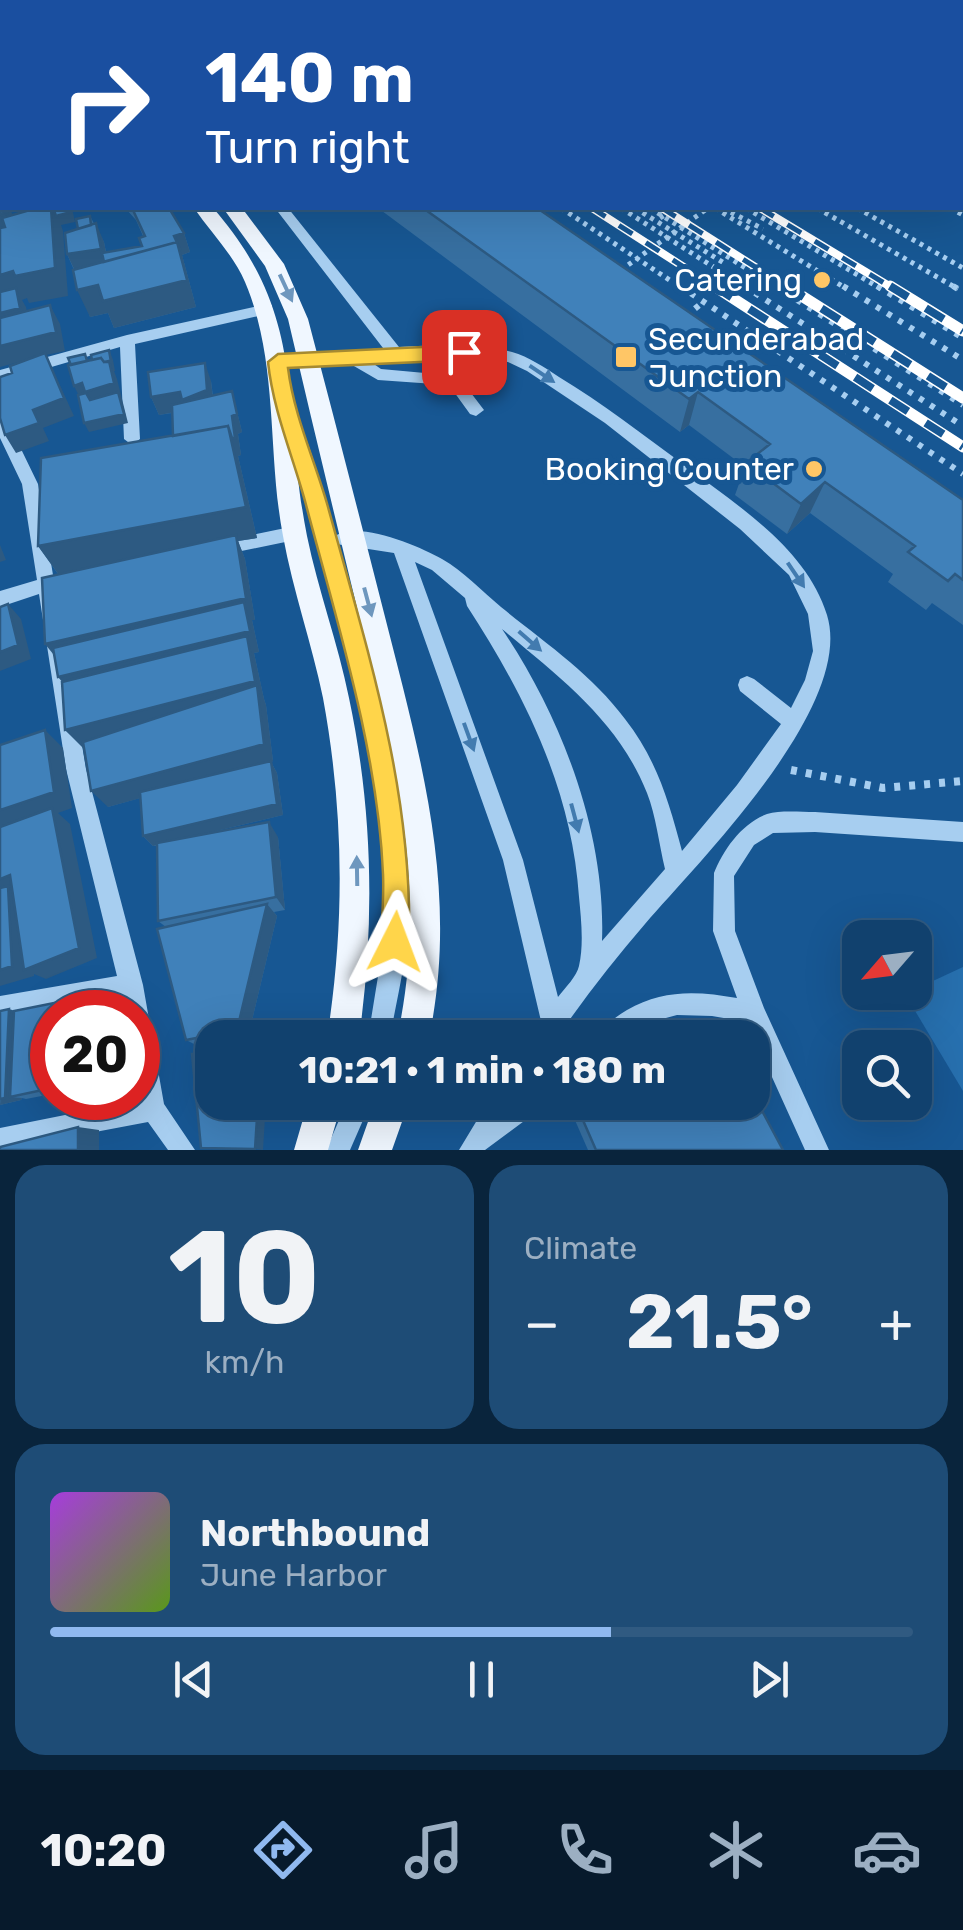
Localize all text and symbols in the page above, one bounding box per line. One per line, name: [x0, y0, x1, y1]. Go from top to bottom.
text: 140 m: [205, 37, 414, 120]
icon: right: [40, 40, 170, 170]
text: Turn right: [205, 121, 409, 174]
place label: Catering: [674, 261, 802, 299]
marker: Catering: [811, 269, 833, 291]
one-way arrow: [277, 274, 294, 303]
pin: [422, 310, 507, 395]
place label: Secunderabad Junction: [648, 320, 864, 395]
icon: arrive: [437, 325, 492, 380]
marker: Secunderabad Junction: [613, 344, 639, 370]
one-way arrow: [528, 364, 555, 383]
place label: Booking Counter: [545, 450, 794, 488]
marker: Booking Counter: [803, 458, 825, 480]
one-way arrow: [786, 561, 805, 588]
one-way arrow: [360, 587, 376, 618]
one-way arrow: [517, 629, 542, 651]
one-way arrow: [462, 723, 477, 753]
one-way arrow: [567, 803, 583, 834]
one-way arrow: [349, 855, 365, 887]
position arrow: [343, 890, 447, 994]
north arrow: [842, 920, 932, 1010]
map controls: [842, 920, 932, 1120]
speed limit sign: 20: [30, 990, 160, 1120]
button: search: [842, 1030, 932, 1120]
text: 10:21 · 1 min · 180 m: [299, 1047, 666, 1093]
text: 10: [168, 1200, 321, 1355]
text: Climate: [524, 1229, 637, 1267]
text: 21.5°: [626, 1278, 813, 1367]
text: −: [524, 1291, 560, 1356]
text: +: [879, 1291, 913, 1356]
text: km/h: [205, 1343, 284, 1381]
text: Northbound: [200, 1510, 430, 1556]
text: June Harbor: [200, 1556, 387, 1594]
icon: previous: [166, 1652, 221, 1707]
icon: pause: [454, 1652, 509, 1707]
icon: next: [742, 1652, 797, 1707]
icon: directions: [248, 1815, 318, 1885]
icon: music: [399, 1815, 469, 1885]
icon: phone: [550, 1815, 620, 1885]
icon: climate: [701, 1815, 771, 1885]
icon: car: [852, 1815, 922, 1885]
text: 10:20: [41, 1824, 167, 1877]

